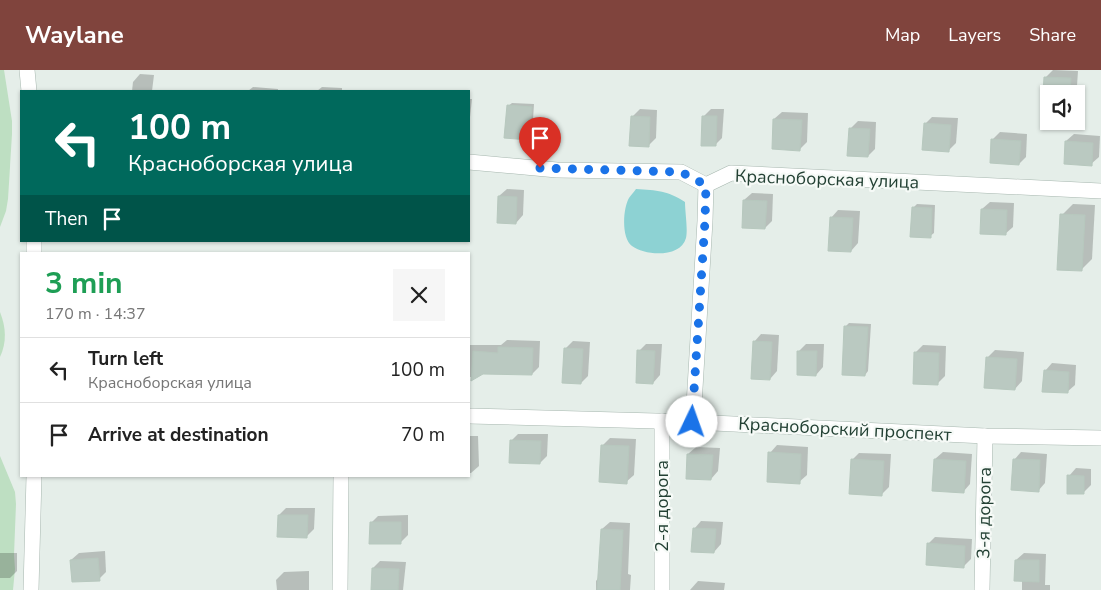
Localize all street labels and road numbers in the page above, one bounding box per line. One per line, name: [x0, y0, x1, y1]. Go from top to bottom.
street label: Красноборская улица: [734, 164, 920, 194]
street label: Красноборский проспект: [738, 411, 952, 447]
street label: 2-я дорога: [650, 460, 674, 552]
street label: 3-я дорога: [971, 467, 997, 559]

